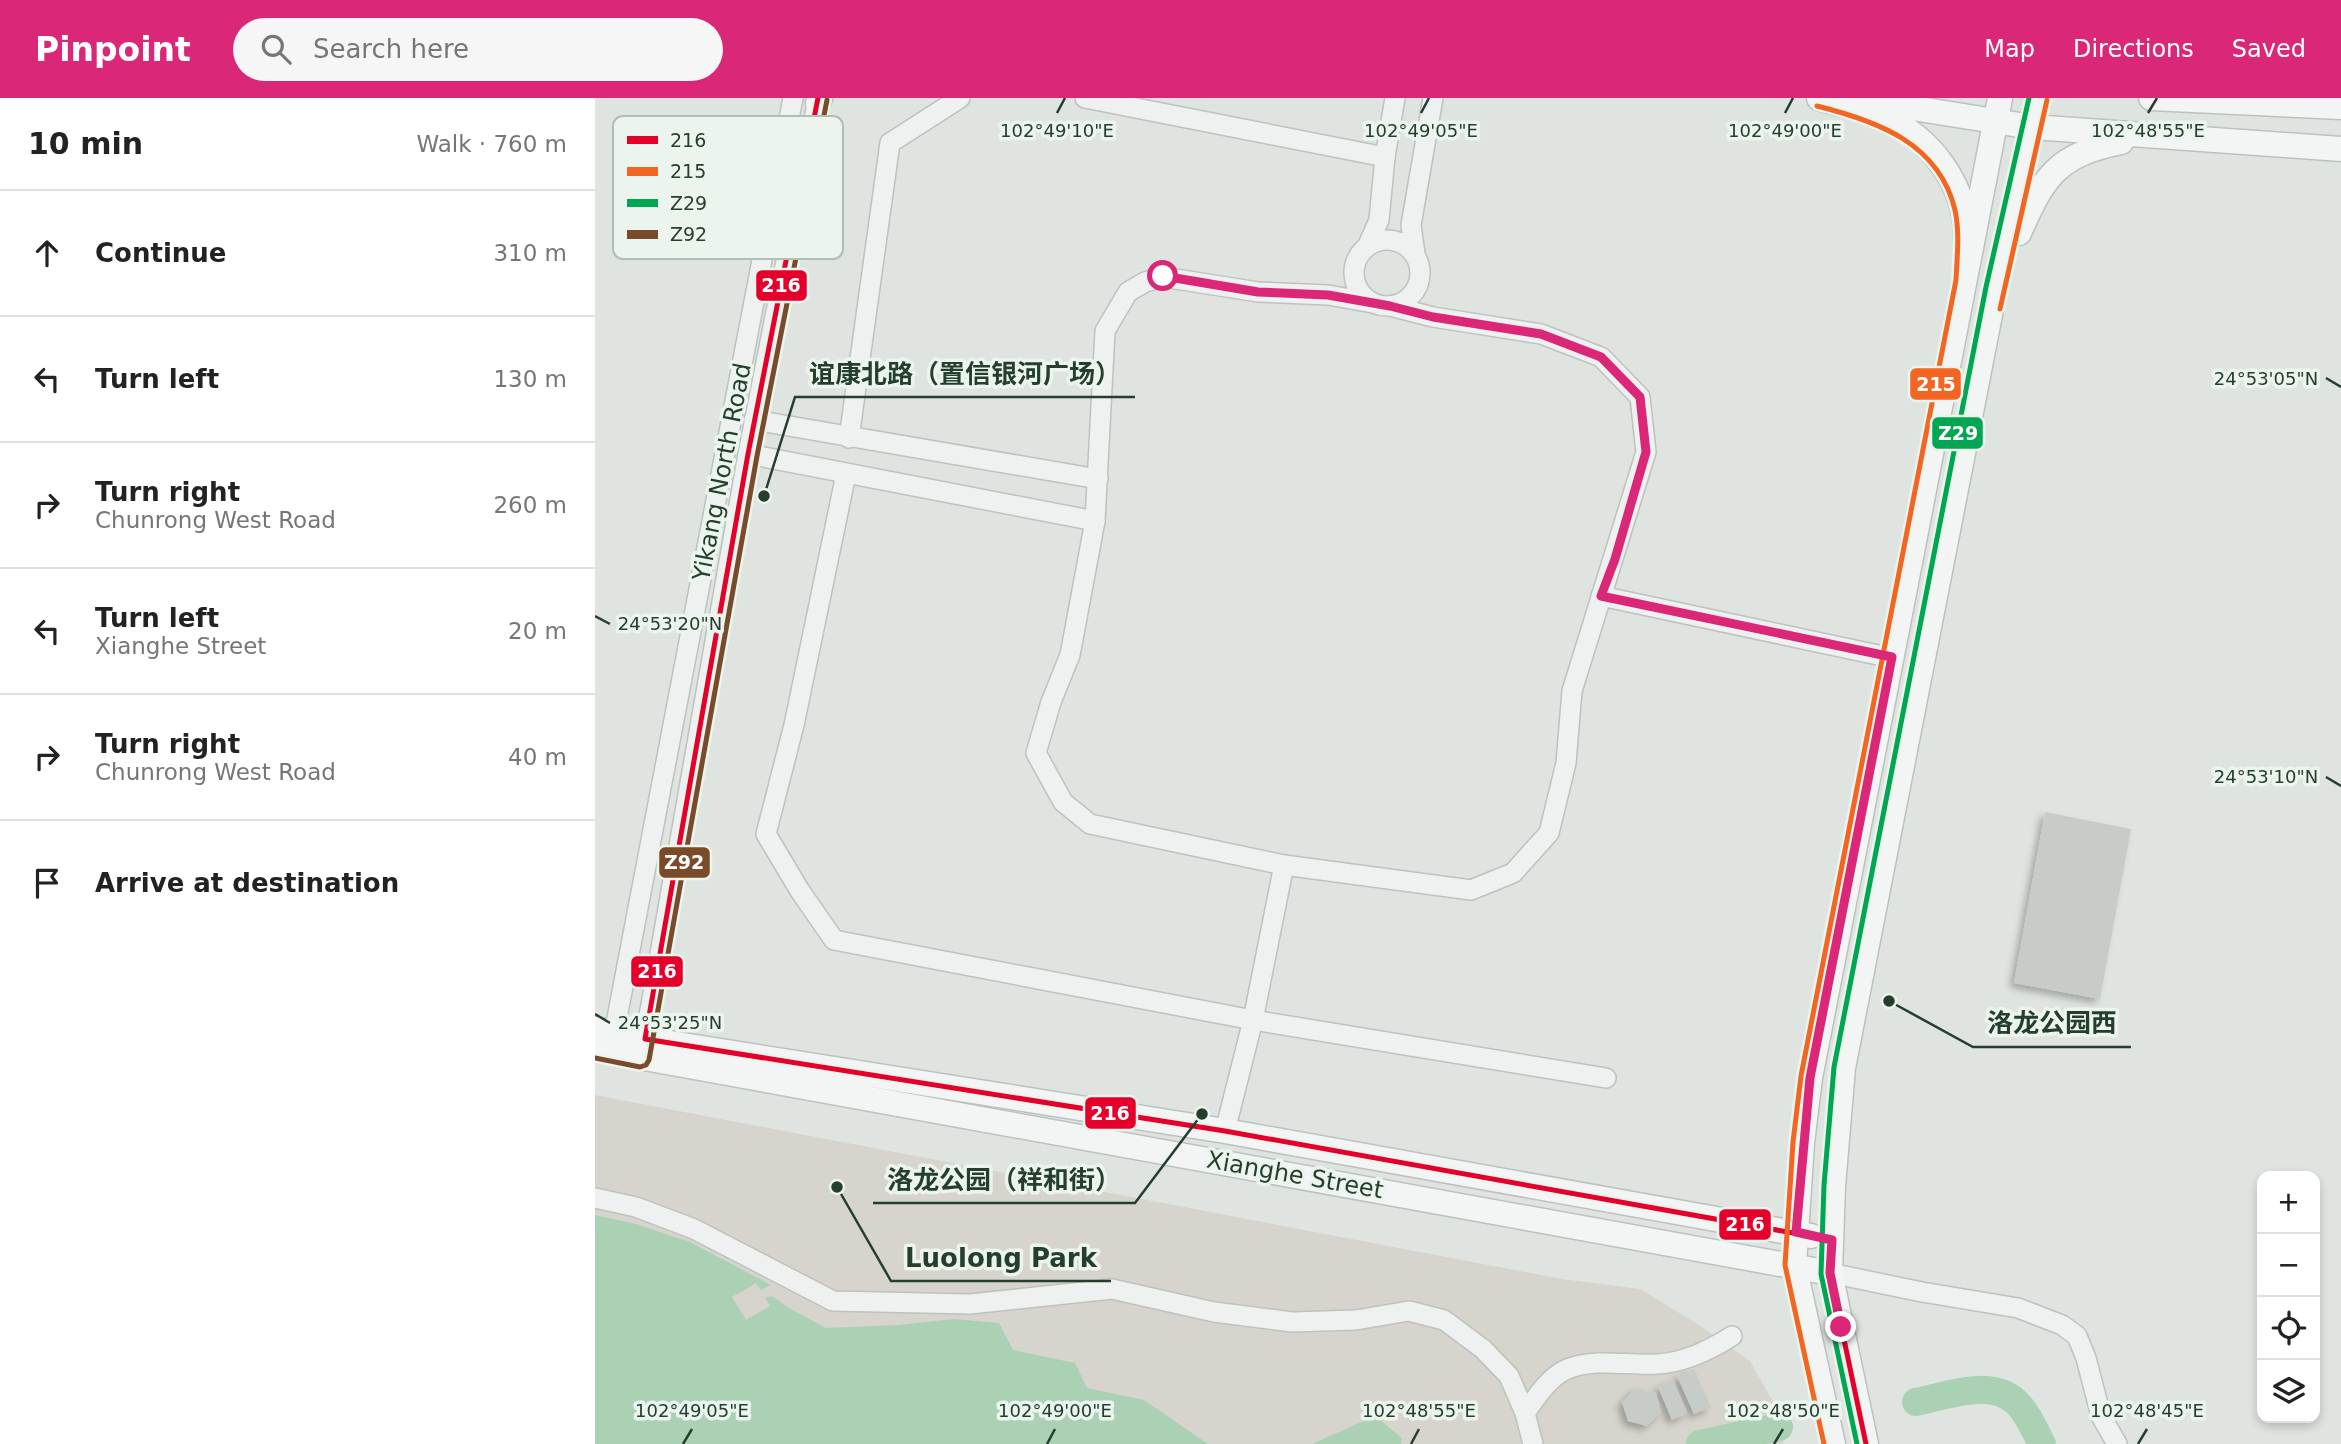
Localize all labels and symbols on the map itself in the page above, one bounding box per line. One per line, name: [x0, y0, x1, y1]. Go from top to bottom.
legend: [613, 116, 843, 259]
text: 102°49'10"E: [1000, 120, 1114, 141]
text: 102°49'05"E: [1364, 120, 1478, 141]
text: 102°49'00"E: [1728, 120, 1842, 141]
text: 102°48'55"E: [2091, 120, 2205, 141]
text: 216: [670, 129, 706, 151]
text: 215: [670, 160, 706, 182]
text: Z29: [670, 192, 707, 214]
text: Z92: [670, 223, 707, 245]
route start: [1147, 260, 1178, 291]
line badge: 216: [755, 269, 808, 302]
text: 216: [761, 274, 801, 296]
callout: 谊康北路（置信银河广场）: [795, 350, 1135, 397]
text: 谊康北路（置信银河广场）: [809, 359, 1121, 389]
street label: Yikang North Road: [687, 361, 757, 584]
line badge: 215: [1909, 367, 1962, 401]
text: 24°53'05"N: [2214, 368, 2318, 389]
text: 215: [1916, 373, 1956, 395]
line badge: Z29: [1931, 416, 1984, 450]
text: Z29: [1938, 422, 1978, 444]
text: 24°53'20"N: [618, 613, 722, 634]
text: 24°53'10"N: [2214, 766, 2318, 787]
line badge: Z92: [658, 846, 711, 879]
text: Z92: [664, 851, 704, 873]
line badge: 216: [630, 955, 684, 988]
text: 216: [637, 960, 677, 982]
callout: 洛龙公园西: [1973, 1000, 2131, 1047]
text: 洛龙公园西: [1987, 1008, 2117, 1038]
text: 24°53'25"N: [618, 1012, 722, 1033]
line badge: 216: [1084, 1096, 1137, 1130]
text: 216: [1090, 1102, 1130, 1124]
street label: Xianghe Street: [1205, 1146, 1385, 1204]
callout: 洛龙公园（祥和街）: [873, 1156, 1135, 1203]
text: 洛龙公园（祥和街）: [887, 1165, 1121, 1195]
line badge: 216: [1718, 1208, 1772, 1241]
text: 216: [1725, 1213, 1765, 1235]
callout: Luolong Park: [891, 1234, 1111, 1281]
text: Luolong Park: [905, 1243, 1098, 1273]
route end: [1825, 1311, 1856, 1342]
text: 102°49'05"E: [635, 1400, 749, 1421]
text: 102°49'00"E: [998, 1400, 1112, 1421]
text: 102°48'55"E: [1362, 1400, 1476, 1421]
text: 102°48'50"E: [1726, 1400, 1840, 1421]
text: 102°48'45"E: [2090, 1400, 2204, 1421]

